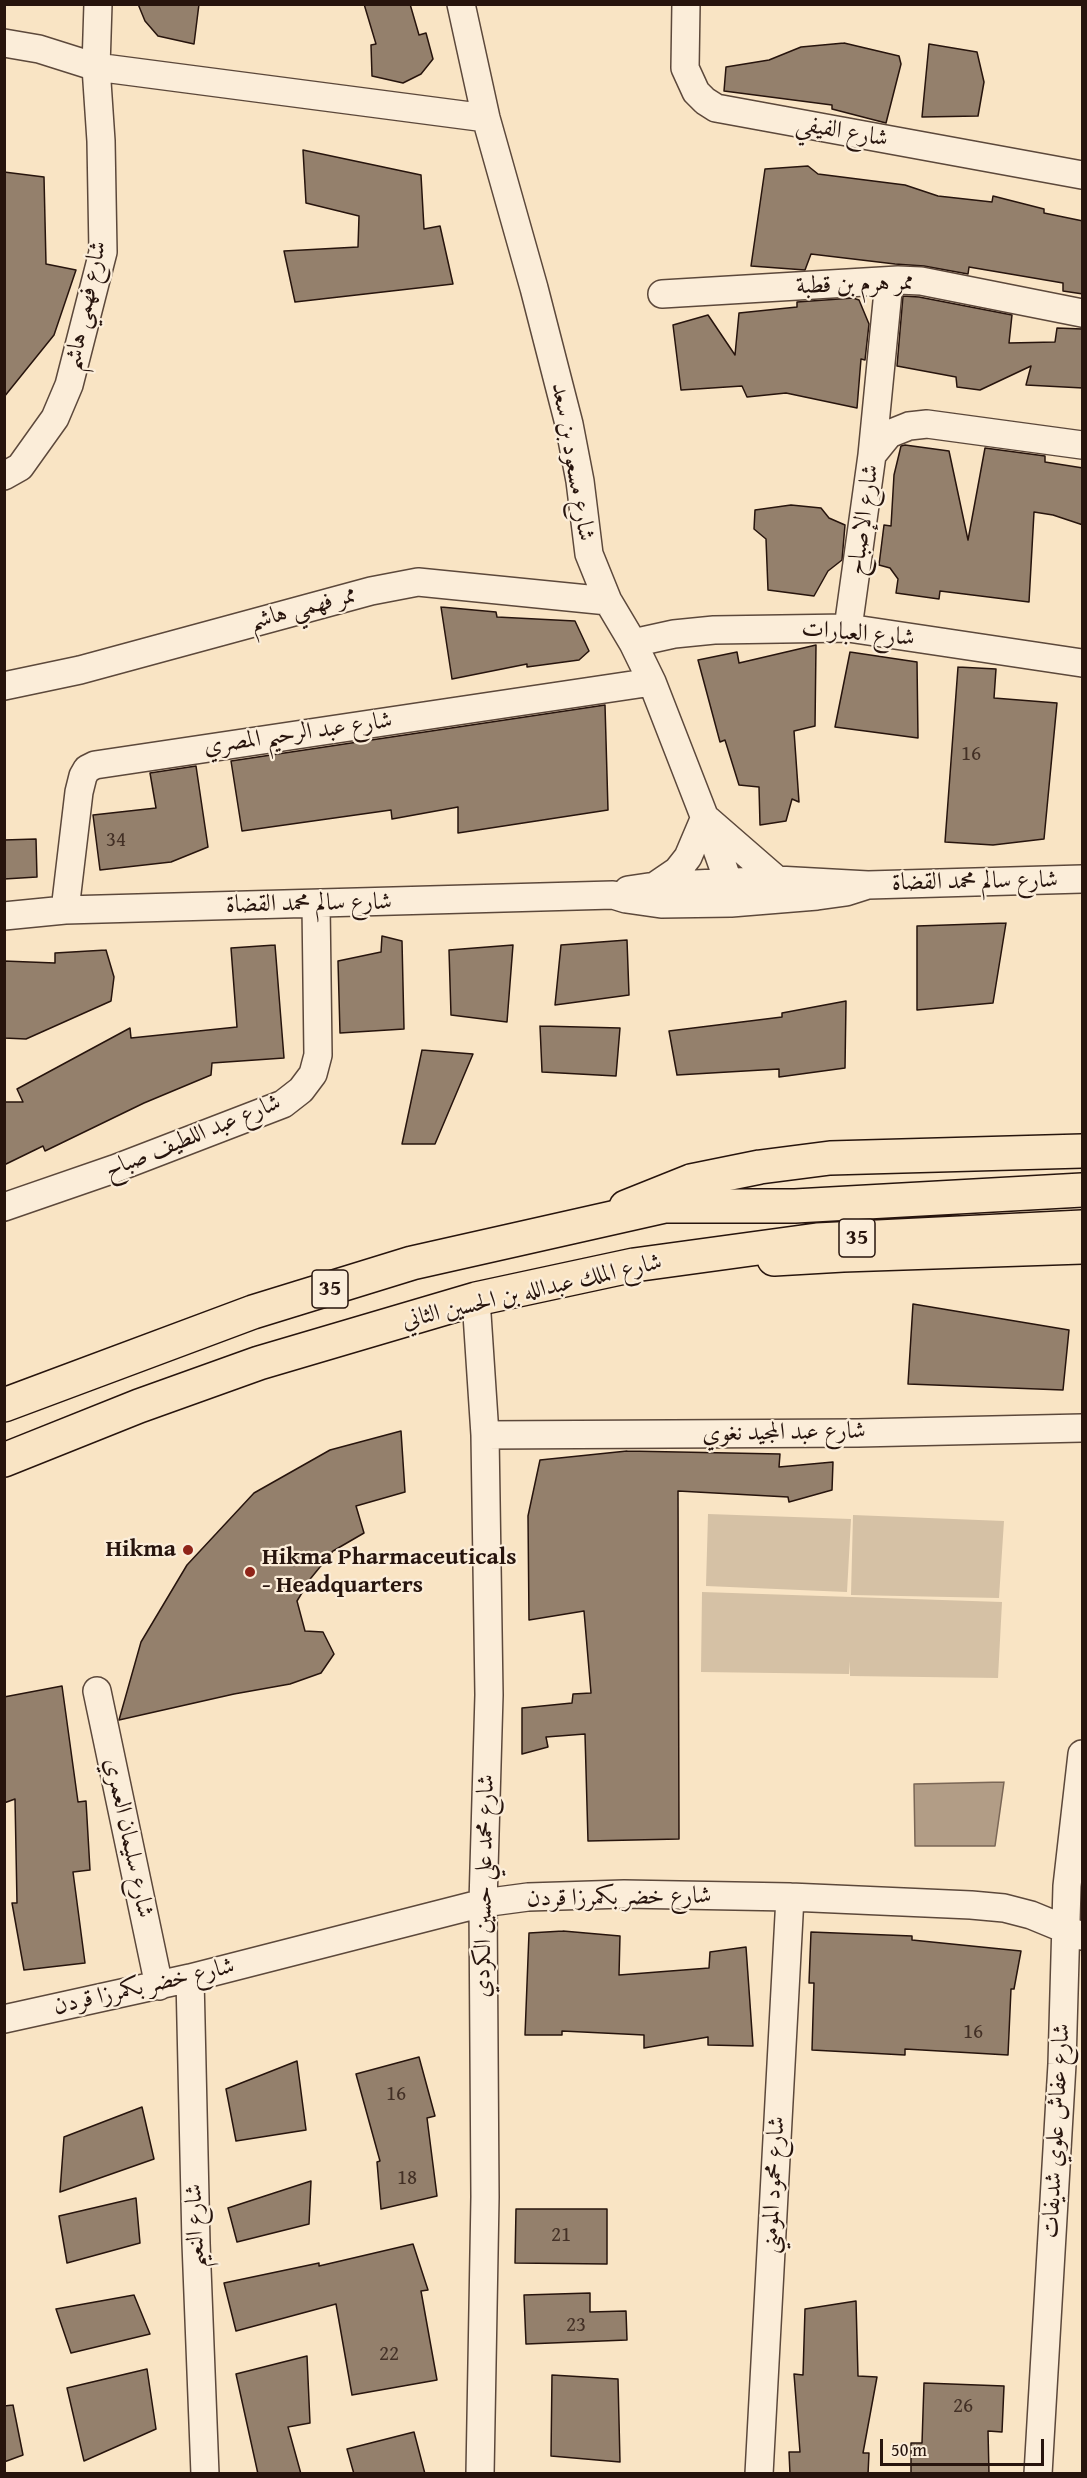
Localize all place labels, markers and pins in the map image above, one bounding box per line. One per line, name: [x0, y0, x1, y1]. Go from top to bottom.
place label: Hikma: [105, 1536, 176, 1564]
marker: Hikma: [181, 1543, 195, 1557]
place label: Hikma Pharmaceuticals - Headquarters: [262, 1544, 516, 1600]
marker: Hikma Pharmaceuticals - Headquarters: [243, 1565, 257, 1579]

